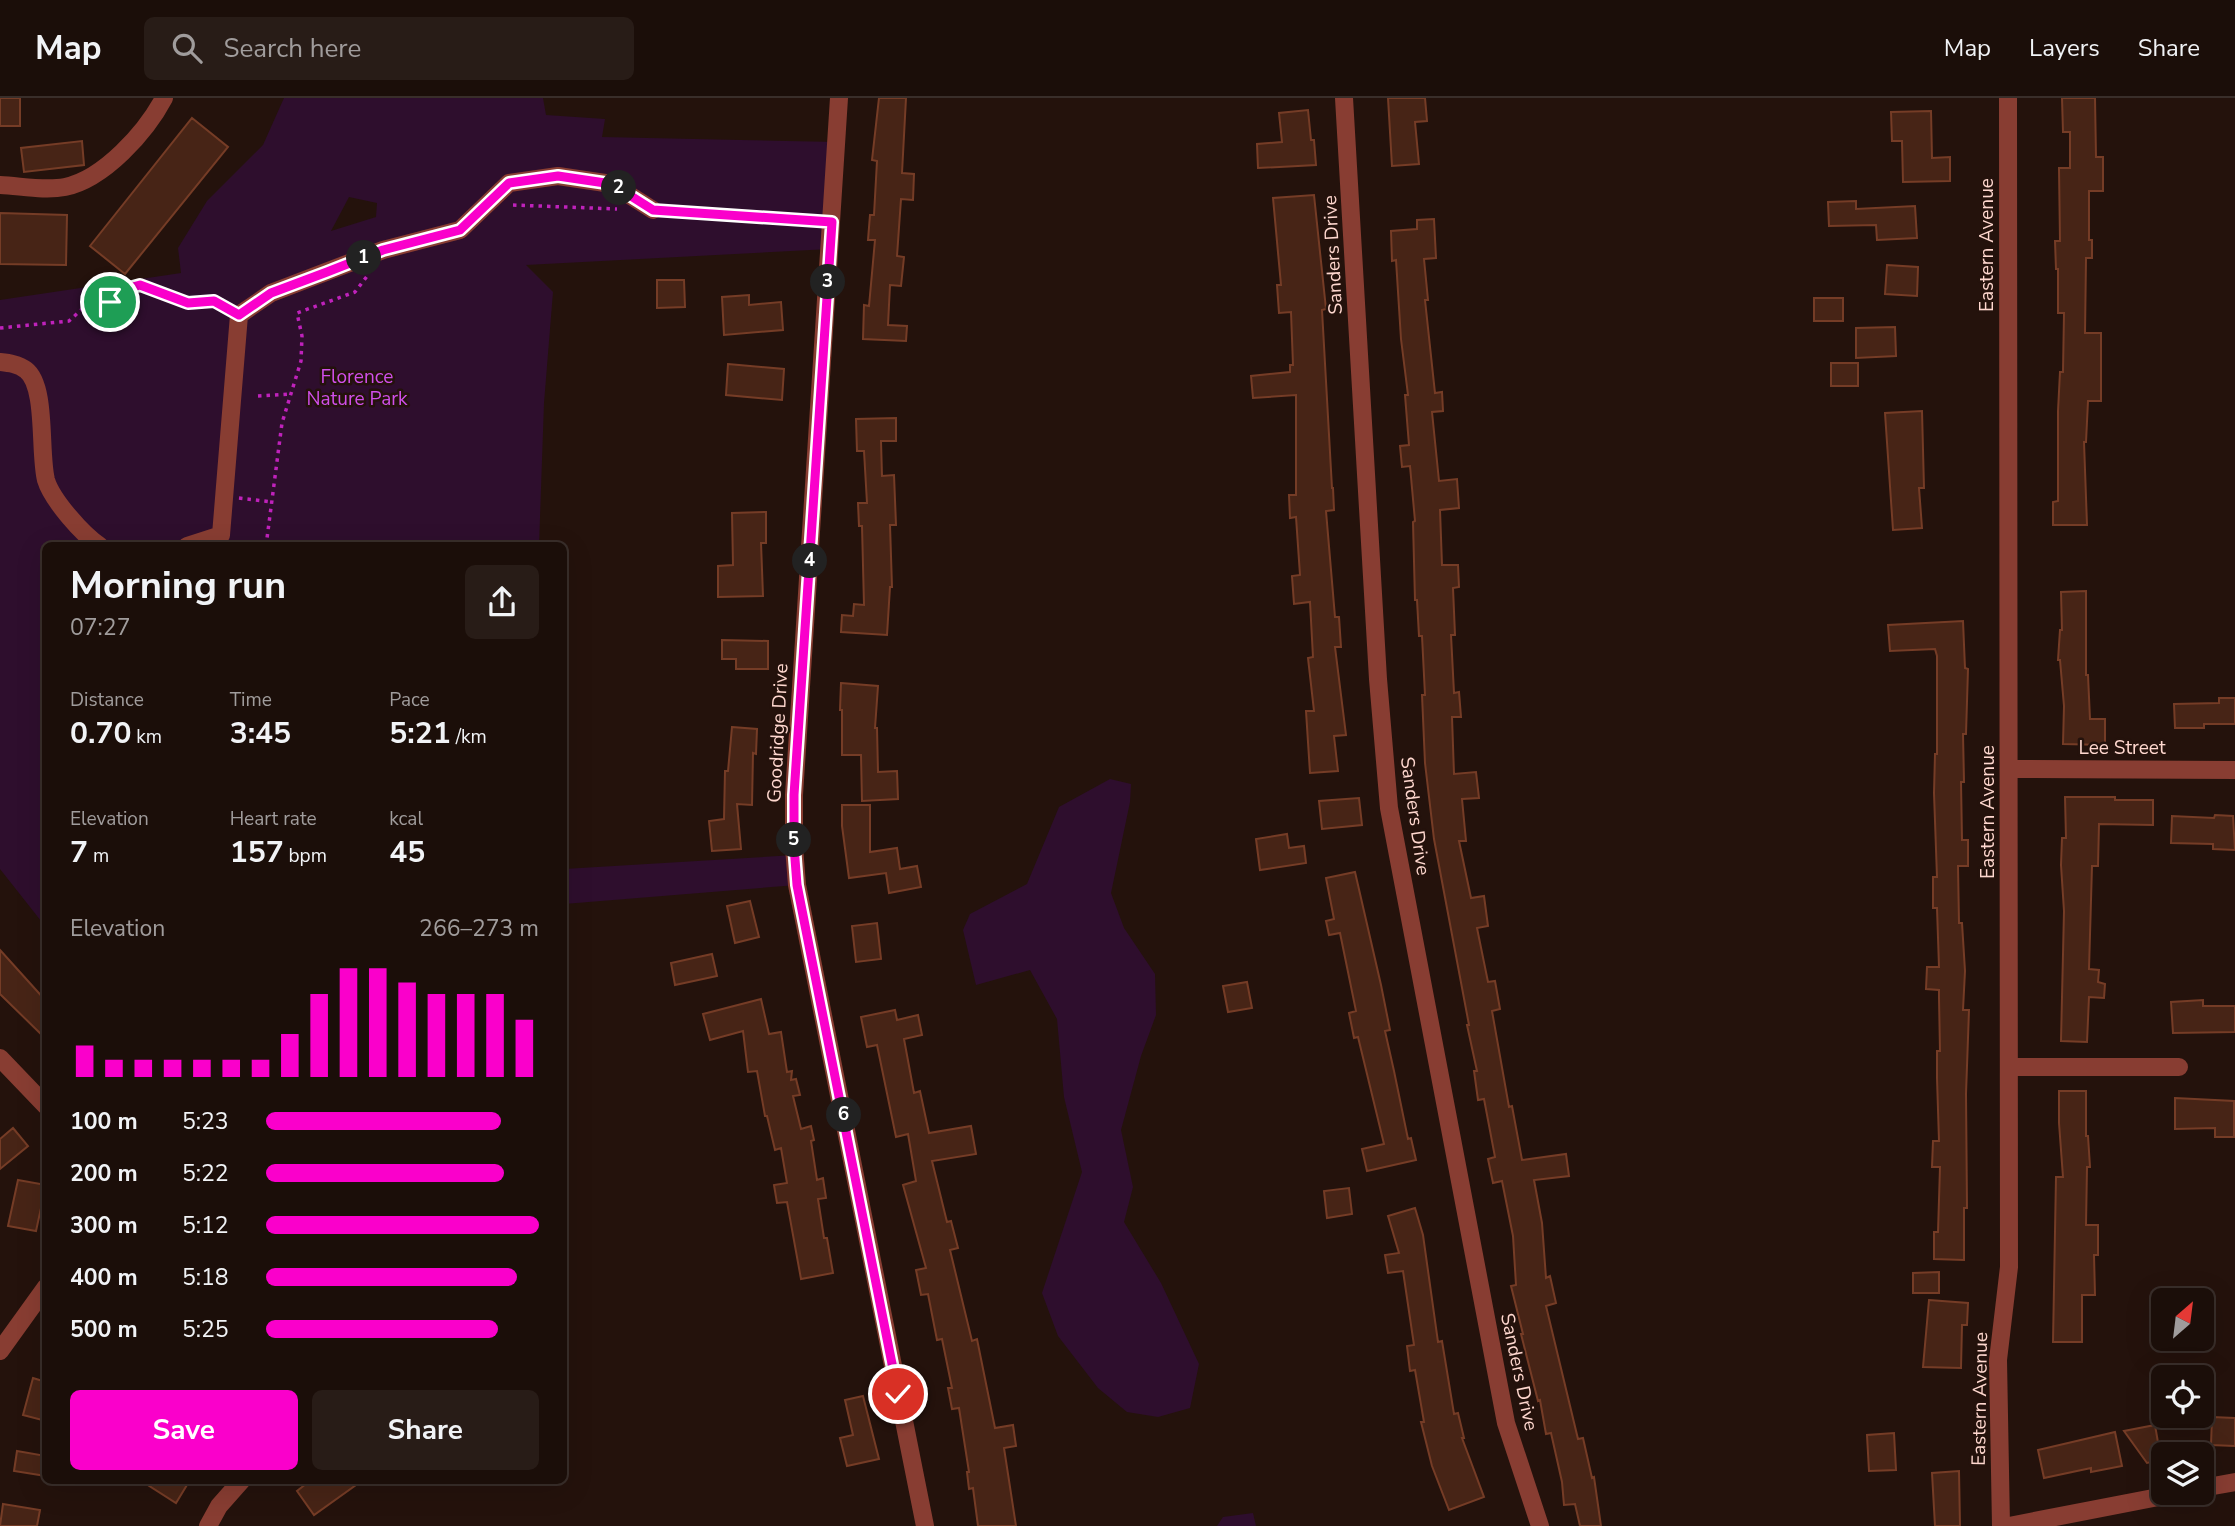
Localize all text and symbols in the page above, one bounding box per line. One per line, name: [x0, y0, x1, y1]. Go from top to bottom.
search box: [144, 17, 634, 80]
text: Map: [35, 26, 102, 71]
icon: search: [168, 29, 206, 67]
text: Search here: [224, 31, 361, 66]
text: Map: [1944, 32, 1991, 64]
text: Layers: [2029, 32, 2100, 64]
text: Share: [2138, 32, 2200, 64]
pin: 2: [602, 170, 636, 206]
text: 2: [613, 174, 624, 200]
street label: Eastern Avenue: [1974, 178, 2000, 312]
street label: Sanders Drive: [1317, 195, 1349, 315]
pin: 1: [346, 240, 382, 276]
text: 1: [358, 244, 369, 270]
pin: 3: [810, 264, 846, 300]
text: 3: [822, 268, 833, 294]
pin: [80, 272, 140, 332]
icon: arrive: [91, 283, 129, 321]
park label: Florence Nature Park: [306, 364, 408, 412]
pin: 4: [792, 544, 828, 578]
text: 4: [804, 547, 815, 573]
text: Morning run: [70, 560, 286, 611]
button: share: [465, 565, 539, 639]
text: 07:27: [70, 612, 130, 643]
street label: Goodridge Drive: [761, 663, 795, 803]
text: Distance: [70, 687, 144, 713]
text: Time: [230, 687, 272, 713]
text: Pace: [389, 687, 430, 713]
text: 0.70: [70, 713, 131, 754]
text: 3:45: [230, 713, 291, 754]
text: 5:21: [389, 713, 451, 754]
text: km: [131, 724, 162, 750]
text: /km: [451, 724, 487, 750]
street label: Lee Street: [2078, 735, 2166, 761]
street label: Eastern Avenue: [1975, 745, 2001, 879]
street label: Sanders Drive: [1394, 755, 1436, 877]
text: Elevation: [70, 806, 149, 832]
text: Heart rate: [230, 806, 317, 832]
text: kcal: [389, 806, 423, 832]
pin: 5: [776, 822, 812, 858]
text: 5: [788, 826, 799, 852]
text: 7: [70, 832, 88, 873]
text: 157: [230, 832, 284, 873]
text: 45: [389, 832, 425, 873]
text: m: [88, 843, 109, 869]
text: bpm: [284, 843, 327, 869]
text: Elevation: [70, 913, 165, 944]
text: 266–273 m: [419, 913, 539, 944]
pin: 6: [826, 1098, 862, 1132]
text: 6: [838, 1101, 849, 1127]
text: 100 m: [70, 1106, 138, 1137]
text: 5:23: [182, 1106, 229, 1137]
text: 200 m: [70, 1158, 138, 1189]
text: 5:22: [182, 1158, 229, 1189]
text: 300 m: [70, 1210, 138, 1241]
text: 5:12: [182, 1210, 229, 1241]
text: 400 m: [70, 1262, 138, 1293]
text: 5:18: [182, 1262, 229, 1293]
north arrow: [2151, 1288, 2214, 1351]
map controls: [2151, 1288, 2214, 1505]
street label: Sanders Drive: [1494, 1311, 1544, 1433]
text: 500 m: [70, 1314, 138, 1345]
text: 5:25: [182, 1314, 229, 1345]
street label: Eastern Avenue: [1966, 1332, 1994, 1466]
pin: [868, 1364, 928, 1424]
button: locate: [2151, 1365, 2214, 1428]
icon: check: [879, 1375, 917, 1413]
button: Save: [70, 1390, 298, 1470]
button: Share: [312, 1390, 539, 1470]
button: layers: [2151, 1442, 2214, 1505]

